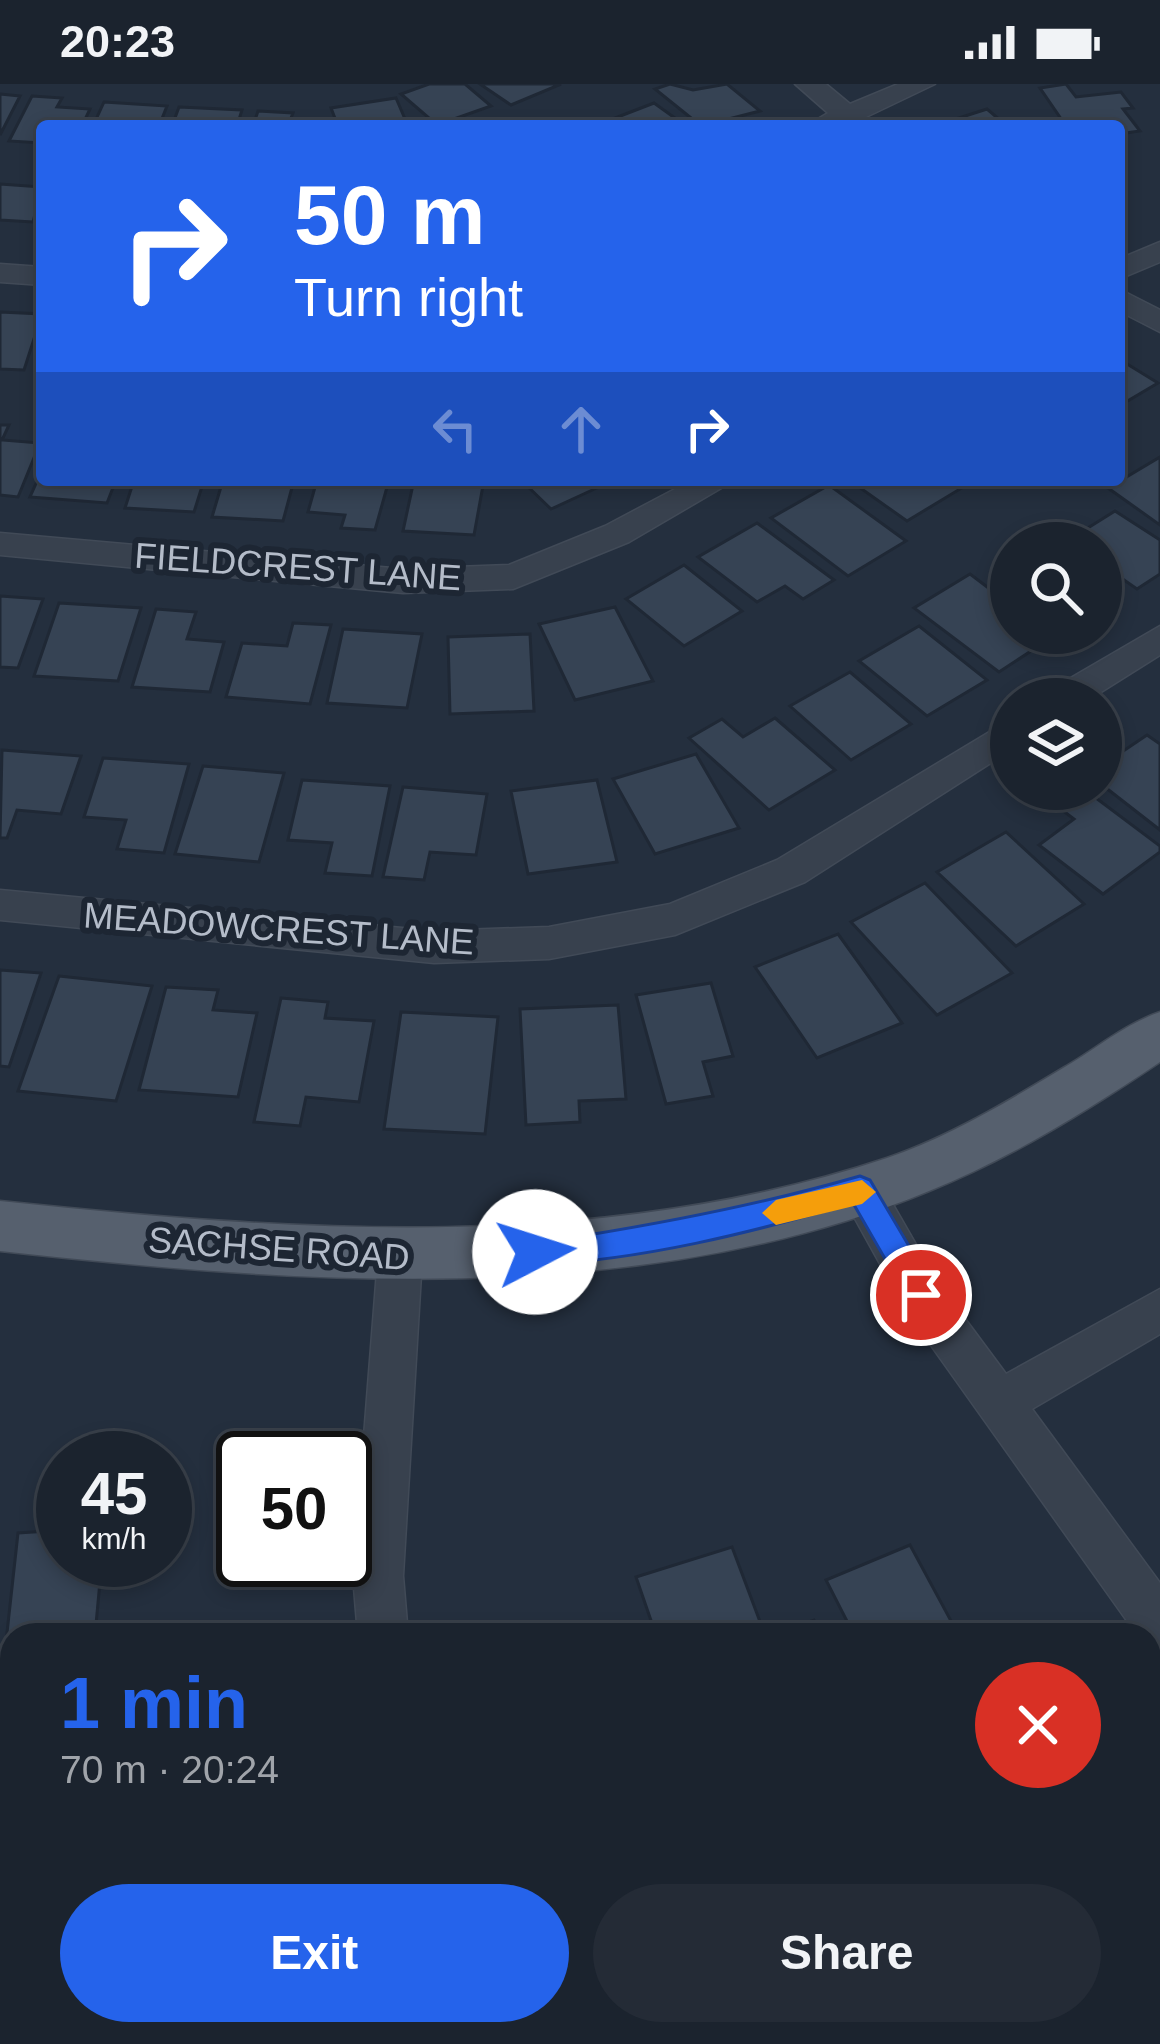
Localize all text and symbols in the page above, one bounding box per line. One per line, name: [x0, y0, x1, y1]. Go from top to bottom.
text: 20:23: [60, 16, 175, 67]
icon: right: [96, 168, 252, 324]
text: 50 m: [294, 168, 485, 262]
text: Turn right: [294, 267, 523, 327]
icon: left: [422, 396, 488, 462]
icon: ahead: [548, 396, 614, 462]
icon: right: [674, 396, 740, 462]
map controls: [990, 522, 1122, 810]
button: search: [990, 522, 1122, 654]
street label: FIELDCREST LANE: [133, 535, 463, 598]
button: layers: [990, 678, 1122, 810]
street label: MEADOWCREST LANE: [82, 894, 476, 963]
position arrow: [472, 1189, 598, 1315]
street label: SACHSE ROAD: [147, 1219, 411, 1278]
pin: [870, 1244, 972, 1346]
icon: arrive: [888, 1262, 954, 1328]
speed limit sign: 50: [216, 1431, 372, 1587]
text: 45: [81, 1460, 147, 1527]
text: km/h: [81, 1522, 147, 1555]
button: close: [975, 1662, 1101, 1788]
text: 1 min: [60, 1663, 248, 1743]
text: 70 m · 20:24: [60, 1748, 279, 1791]
button: Exit: [60, 1884, 569, 2022]
button: Share: [593, 1884, 1101, 2022]

